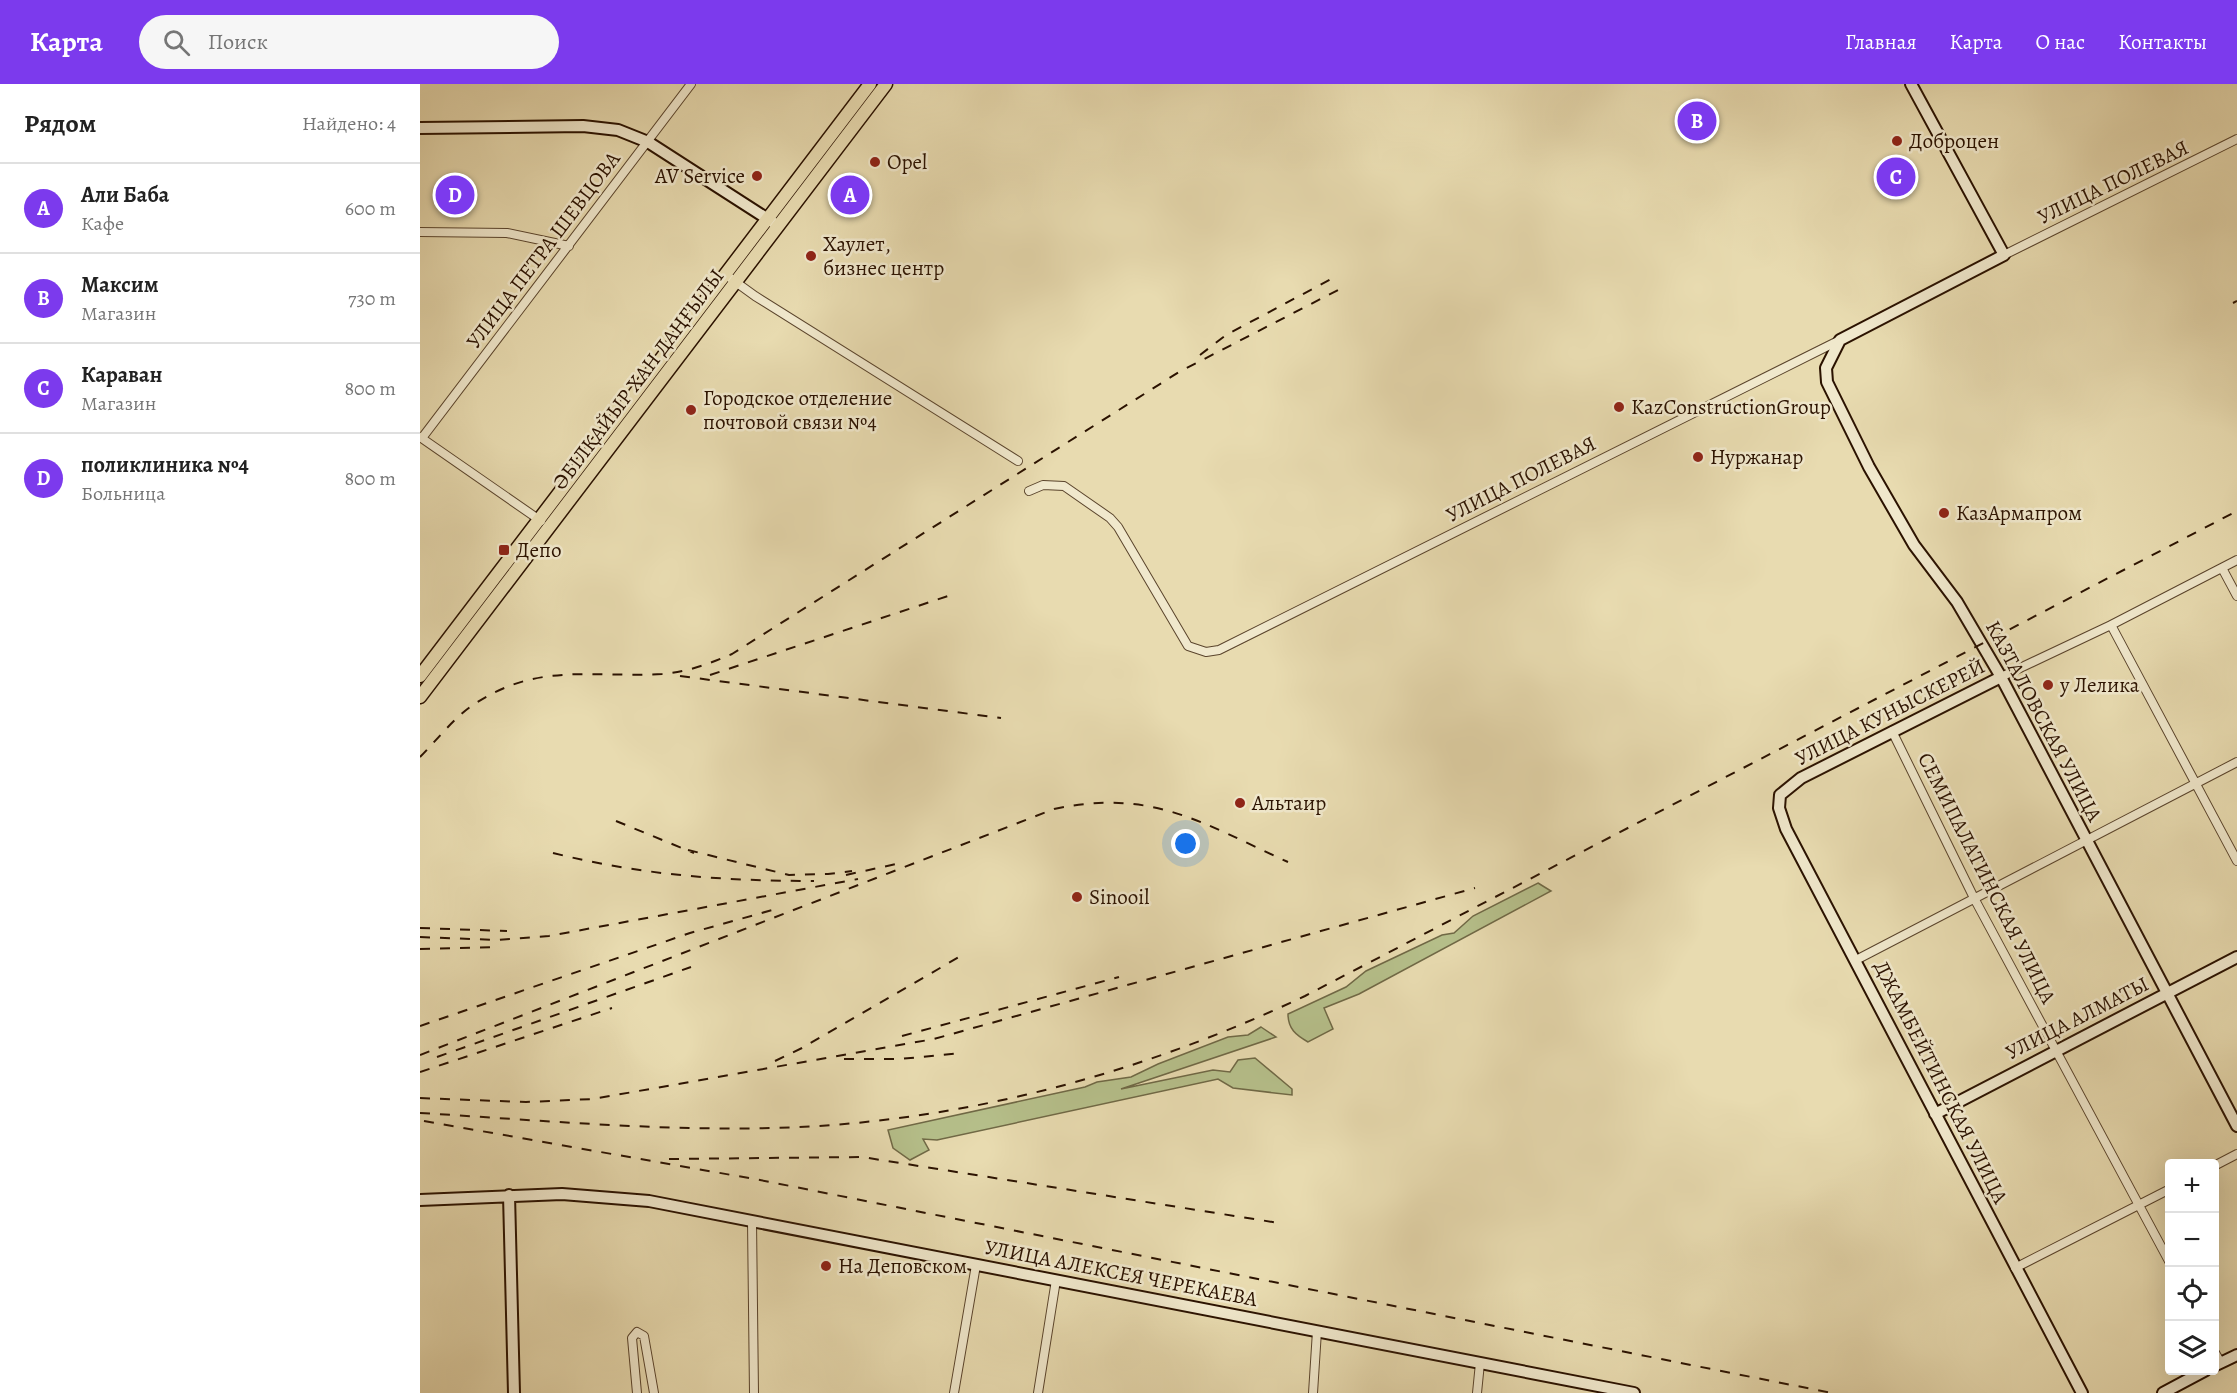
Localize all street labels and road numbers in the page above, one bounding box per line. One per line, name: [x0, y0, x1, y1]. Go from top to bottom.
street label: УЛИЦА ПОЛЕВАЯ: [2033, 133, 2193, 231]
street label: УЛИЦА ПЕТРА ШЕВЦОВА: [460, 145, 627, 354]
street label: ӘБІЛҚАЙЫР ХАН ДАҢҒЫЛЫ: [546, 263, 730, 495]
street label: УЛИЦА ПОЛЕВАЯ: [1441, 429, 1601, 529]
street label: КАЗТАЛОВСКАЯ УЛИЦА: [1979, 616, 2109, 827]
street label: УЛИЦА КУНЫСКЕРЕЙ: [1790, 652, 1990, 772]
street label: СЕМИПАЛАТИНСКАЯ УЛИЦА: [1911, 748, 2063, 1009]
street label: ДЖАМБЕЙТИНСКАЯ УЛИЦА: [1867, 956, 2015, 1209]
street label: УЛИЦА АЛМАТЫ: [2001, 970, 2153, 1066]
street label: УЛИЦА АЛЕКСЕЯ ЧЕРЕКАЕВА: [982, 1233, 1261, 1313]

